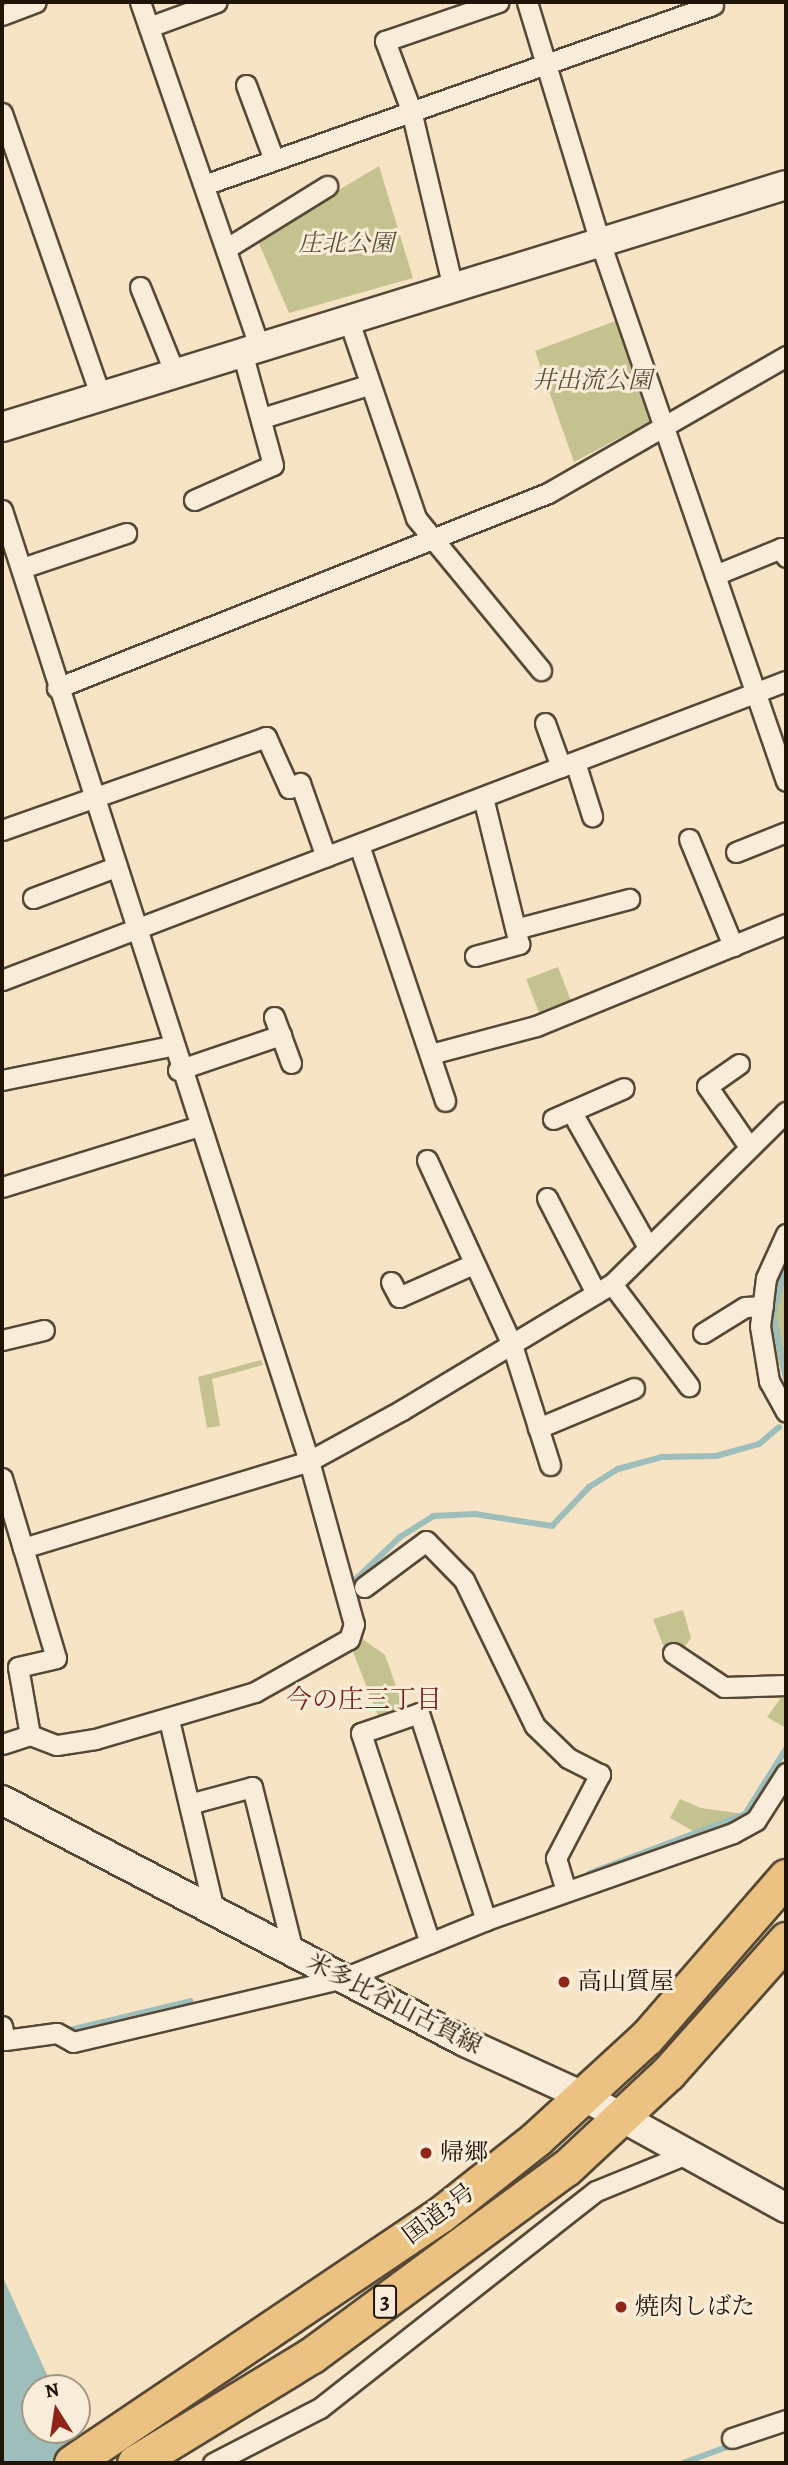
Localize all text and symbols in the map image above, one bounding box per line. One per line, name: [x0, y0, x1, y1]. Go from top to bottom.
park label: 庄北公園: [298, 230, 394, 258]
park label: 井出流公園: [532, 367, 652, 395]
district label: 今の庄三丁目: [286, 1684, 442, 1716]
street label: 米多比谷山古賀線: [302, 1948, 486, 2060]
place label: 高山質屋: [578, 1968, 674, 1996]
marker: 高山質屋: [556, 1974, 572, 1990]
place label: 帰郷: [440, 2139, 488, 2167]
marker: 帰郷: [418, 2145, 434, 2161]
street label: 国道3号: [398, 2178, 480, 2250]
road number: 3: [373, 2282, 397, 2322]
place label: 焼肉しばた: [635, 2293, 755, 2321]
marker: 焼肉しばた: [613, 2299, 629, 2315]
north arrow: [21, 2374, 91, 2444]
text: N: [43, 2376, 62, 2405]

